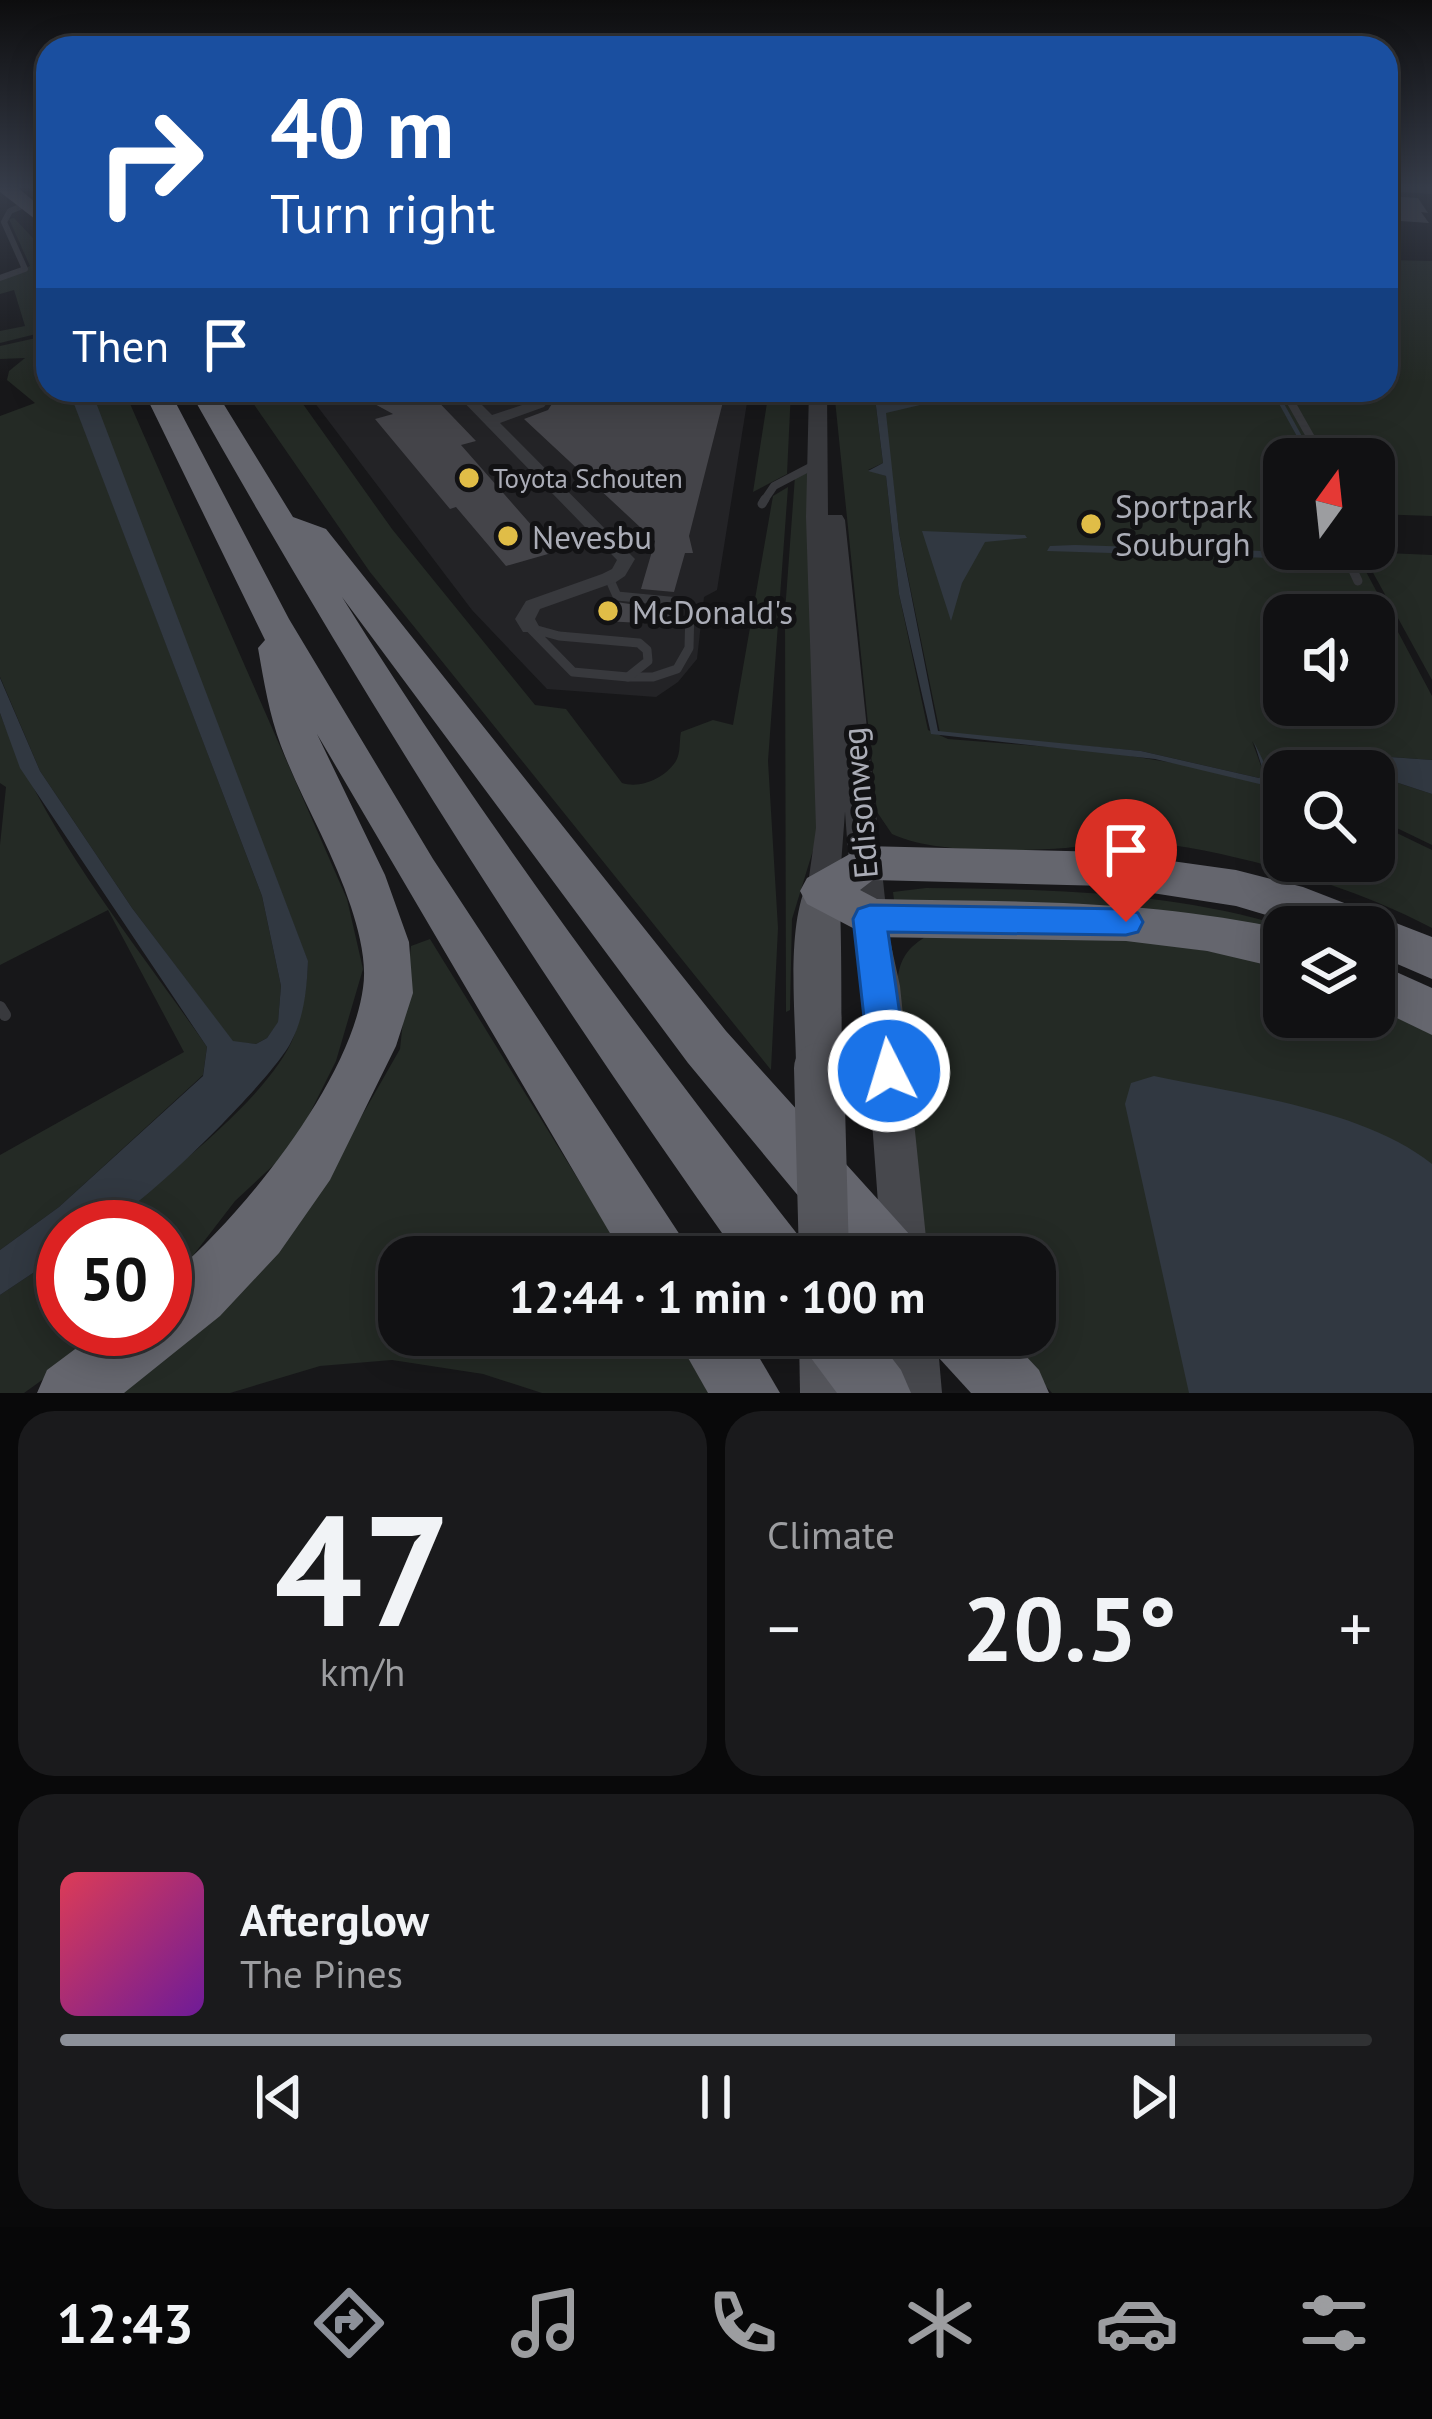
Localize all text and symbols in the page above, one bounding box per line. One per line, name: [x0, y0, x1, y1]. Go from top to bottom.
text: 40 m: [270, 72, 454, 181]
icon: right: [72, 84, 228, 240]
text: Turn right: [270, 178, 495, 248]
icon: arrive: [193, 312, 259, 378]
text: Then: [72, 316, 169, 374]
north arrow: [1263, 438, 1395, 570]
map controls: [1263, 438, 1395, 1038]
place label: Toyota Schouten: [493, 461, 683, 495]
marker: Toyota Schouten: [456, 465, 482, 491]
place label: Sportpark Souburgh: [1115, 484, 1253, 565]
marker: Sportpark Souburgh: [1078, 511, 1104, 537]
place label: Nevesbu: [532, 515, 652, 558]
marker: Nevesbu: [495, 523, 521, 549]
place label: McDonald's: [632, 590, 793, 633]
button: sound: [1263, 594, 1395, 726]
marker: McDonald's: [595, 598, 621, 624]
street label: Edisonweg: [831, 725, 887, 881]
button: search: [1263, 750, 1395, 882]
pin: [1075, 799, 1177, 922]
icon: arrive: [1093, 817, 1159, 883]
button: layers: [1263, 906, 1395, 1038]
position arrow: [826, 1008, 952, 1134]
speed limit sign: 50: [36, 1200, 192, 1356]
text: 12:44 · 1 min · 100 m: [509, 1267, 925, 1325]
text: 47: [274, 1467, 451, 1669]
text: Climate: [767, 1509, 895, 1560]
text: 20.5°: [962, 1569, 1177, 1686]
text: −: [767, 1585, 800, 1670]
text: +: [1339, 1585, 1372, 1670]
text: km/h: [320, 1646, 405, 1697]
text: Afterglow: [240, 1890, 429, 1948]
text: The Pines: [240, 1948, 403, 1999]
icon: previous: [246, 2064, 312, 2130]
icon: pause: [683, 2064, 749, 2130]
icon: next: [1120, 2064, 1186, 2130]
icon: directions: [307, 2281, 391, 2365]
icon: music: [504, 2281, 588, 2365]
icon: phone: [701, 2281, 785, 2365]
icon: climate: [898, 2281, 982, 2365]
icon: car: [1095, 2281, 1179, 2365]
icon: filters: [1292, 2281, 1376, 2365]
text: 12:43: [57, 2288, 194, 2358]

